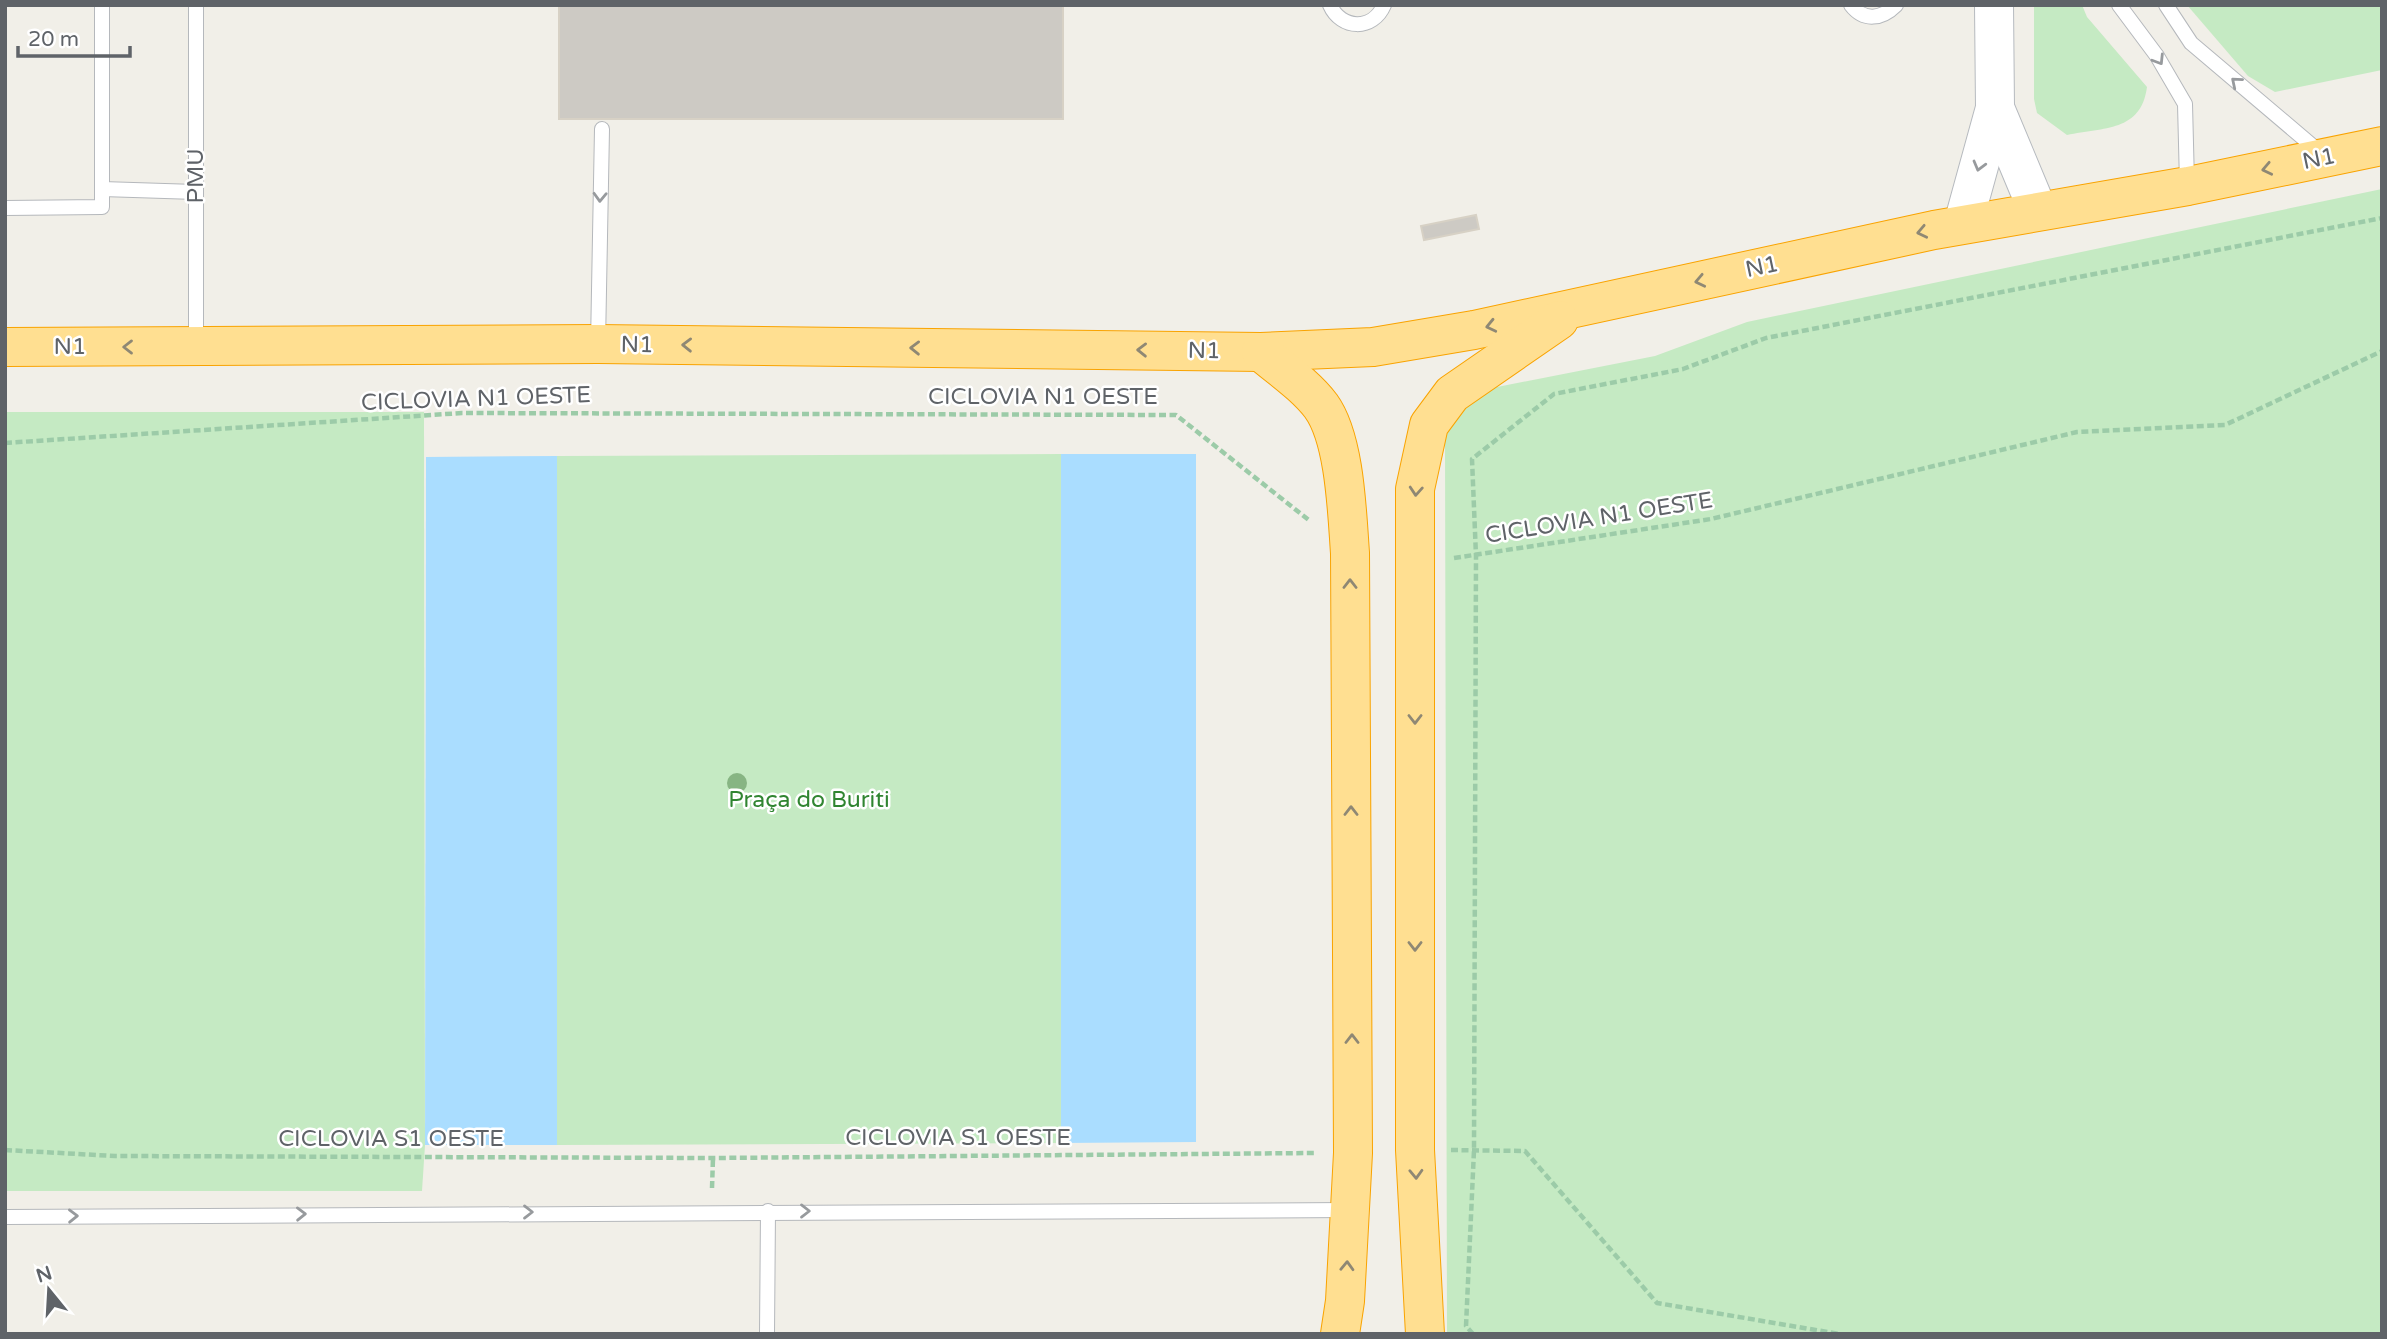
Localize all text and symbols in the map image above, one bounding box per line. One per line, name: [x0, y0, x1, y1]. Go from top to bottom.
scale bar: [18, 14, 130, 58]
text: 20 m: [28, 27, 79, 52]
one-way arrow: [2151, 53, 2164, 66]
one-way arrow: [2232, 77, 2244, 90]
street label: N1: [2300, 142, 2338, 176]
street label: PMU: [182, 148, 210, 204]
one-way arrow: [1973, 160, 1987, 172]
one-way arrow: [2261, 161, 2273, 176]
one-way arrow: [592, 192, 608, 203]
one-way arrow: [1916, 224, 1928, 239]
street label: N1: [1743, 250, 1781, 284]
one-way arrow: [1694, 272, 1706, 287]
one-way arrow: [1485, 318, 1497, 333]
street label: N1: [620, 331, 654, 359]
street label: N1: [54, 333, 86, 361]
one-way arrow: [682, 337, 692, 353]
street label: N1: [1187, 337, 1221, 365]
one-way arrow: [122, 339, 132, 355]
one-way arrow: [909, 340, 920, 356]
one-way arrow: [1137, 343, 1148, 358]
street label: CICLOVIA N1 OESTE: [361, 381, 591, 417]
street label: CICLOVIA N1 OESTE: [928, 383, 1158, 411]
one-way arrow: [1409, 486, 1424, 497]
street label: CICLOVIA N1 OESTE: [1483, 486, 1715, 550]
one-way arrow: [1342, 578, 1358, 588]
one-way arrow: [1407, 714, 1423, 725]
park label: Praça do Buriti: [728, 786, 890, 814]
one-way arrow: [1343, 805, 1359, 816]
one-way arrow: [1407, 942, 1423, 952]
one-way arrow: [1344, 1033, 1360, 1043]
street label: CICLOVIA S1 OESTE: [845, 1124, 1071, 1152]
street label: CICLOVIA S1 OESTE: [278, 1125, 504, 1153]
one-way arrow: [1409, 1169, 1424, 1180]
one-way arrow: [800, 1203, 811, 1219]
one-way arrow: [524, 1204, 534, 1220]
one-way arrow: [296, 1207, 307, 1222]
one-way arrow: [68, 1209, 79, 1224]
north arrow: [14, 1255, 84, 1325]
one-way arrow: [1339, 1260, 1354, 1271]
text: N: [33, 1262, 55, 1288]

